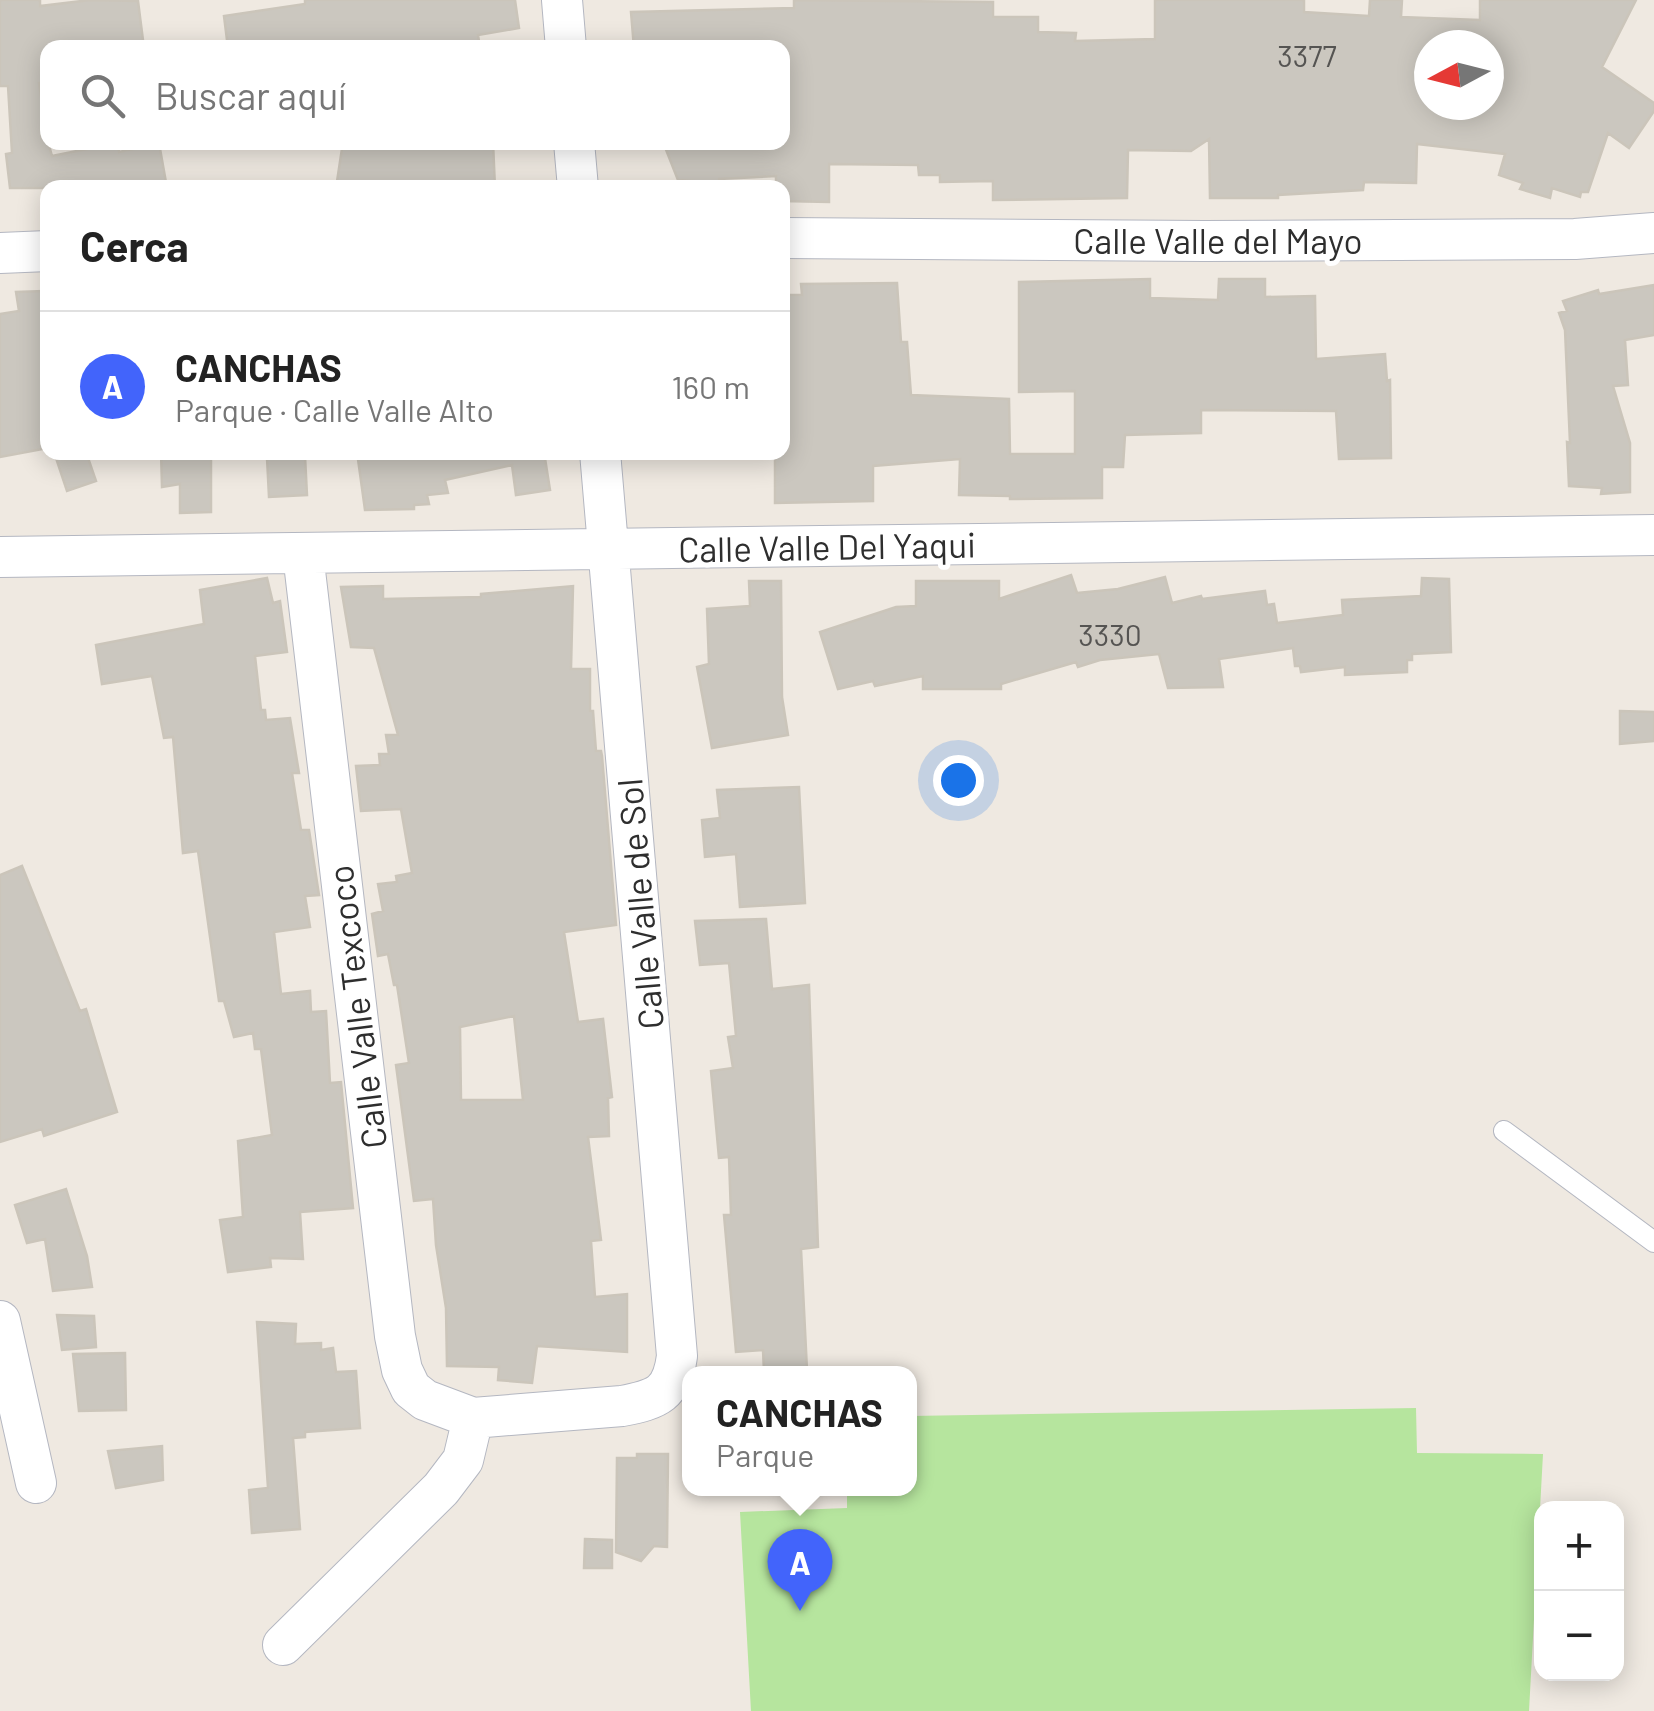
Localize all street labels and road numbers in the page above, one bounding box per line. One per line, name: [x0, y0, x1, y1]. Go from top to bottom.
street label: Calle Valle del Mayo: [1073, 219, 1363, 261]
street label: Calle Valle Del Yaqui: [678, 522, 976, 570]
street label: Calle Valle de Sol: [607, 777, 671, 1031]
street label: Calle Valle Texcoco: [318, 863, 394, 1151]

